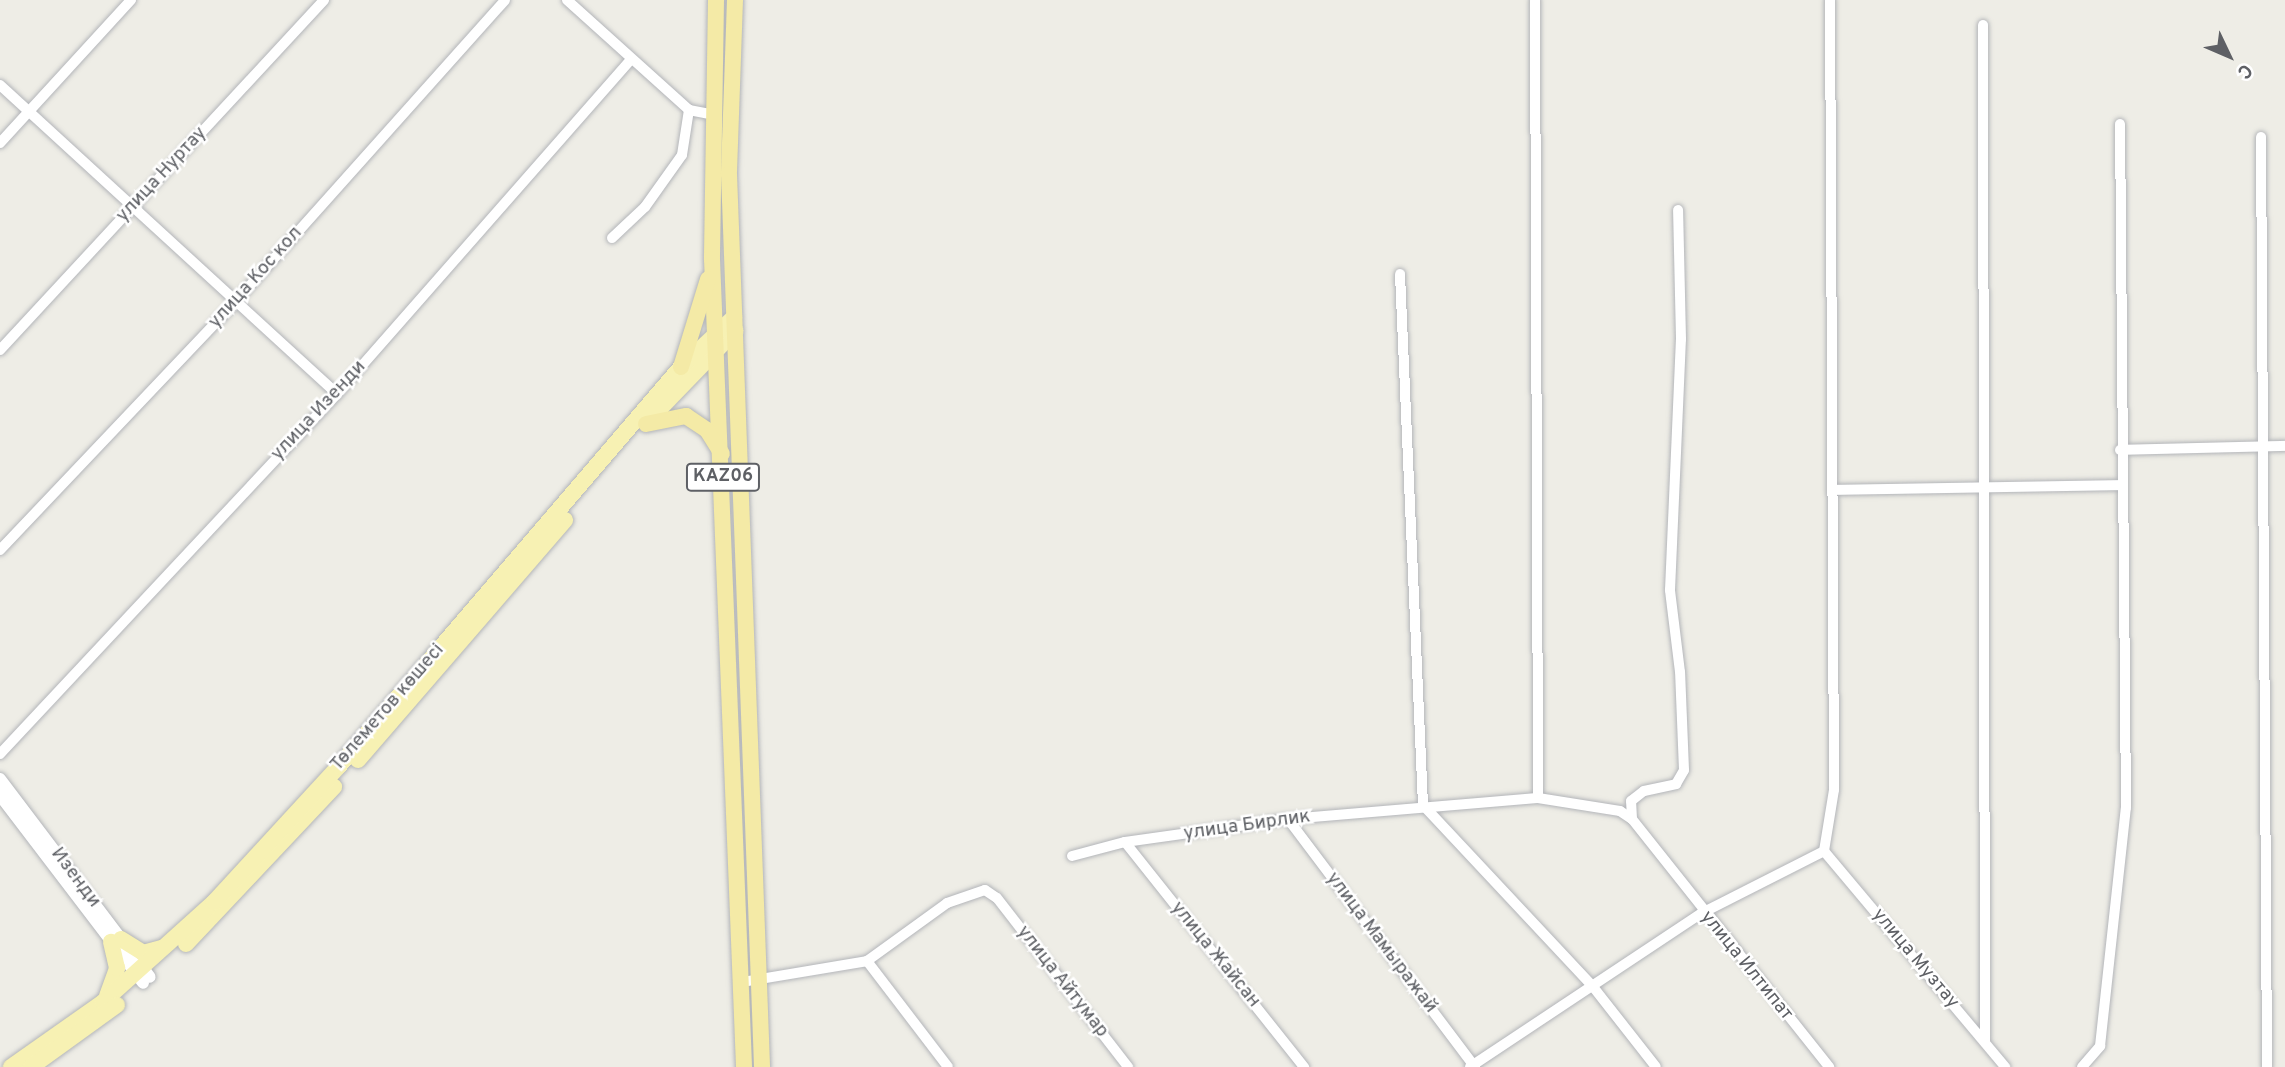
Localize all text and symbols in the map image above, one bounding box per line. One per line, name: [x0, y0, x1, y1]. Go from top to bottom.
north arrow: [2194, 21, 2264, 91]
text: С: [2231, 58, 2257, 83]
street label: улица Нуртау: [112, 123, 212, 227]
street label: улица Кос кол: [204, 222, 308, 334]
street label: улица Изенди: [267, 356, 371, 466]
road number: KАZ06: [684, 462, 762, 491]
street label: Төлеметов көшесі: [326, 640, 450, 776]
street label: улица Бирлик: [1182, 806, 1312, 846]
street label: Изенди: [45, 844, 105, 912]
street label: улица Мамыражай: [1321, 868, 1441, 1018]
street label: улица Жайсан: [1165, 897, 1265, 1013]
street label: улица Музтау: [1867, 904, 1963, 1014]
street label: улица Илтипат: [1695, 907, 1797, 1025]
street label: улица Айтумар: [1011, 921, 1113, 1043]

